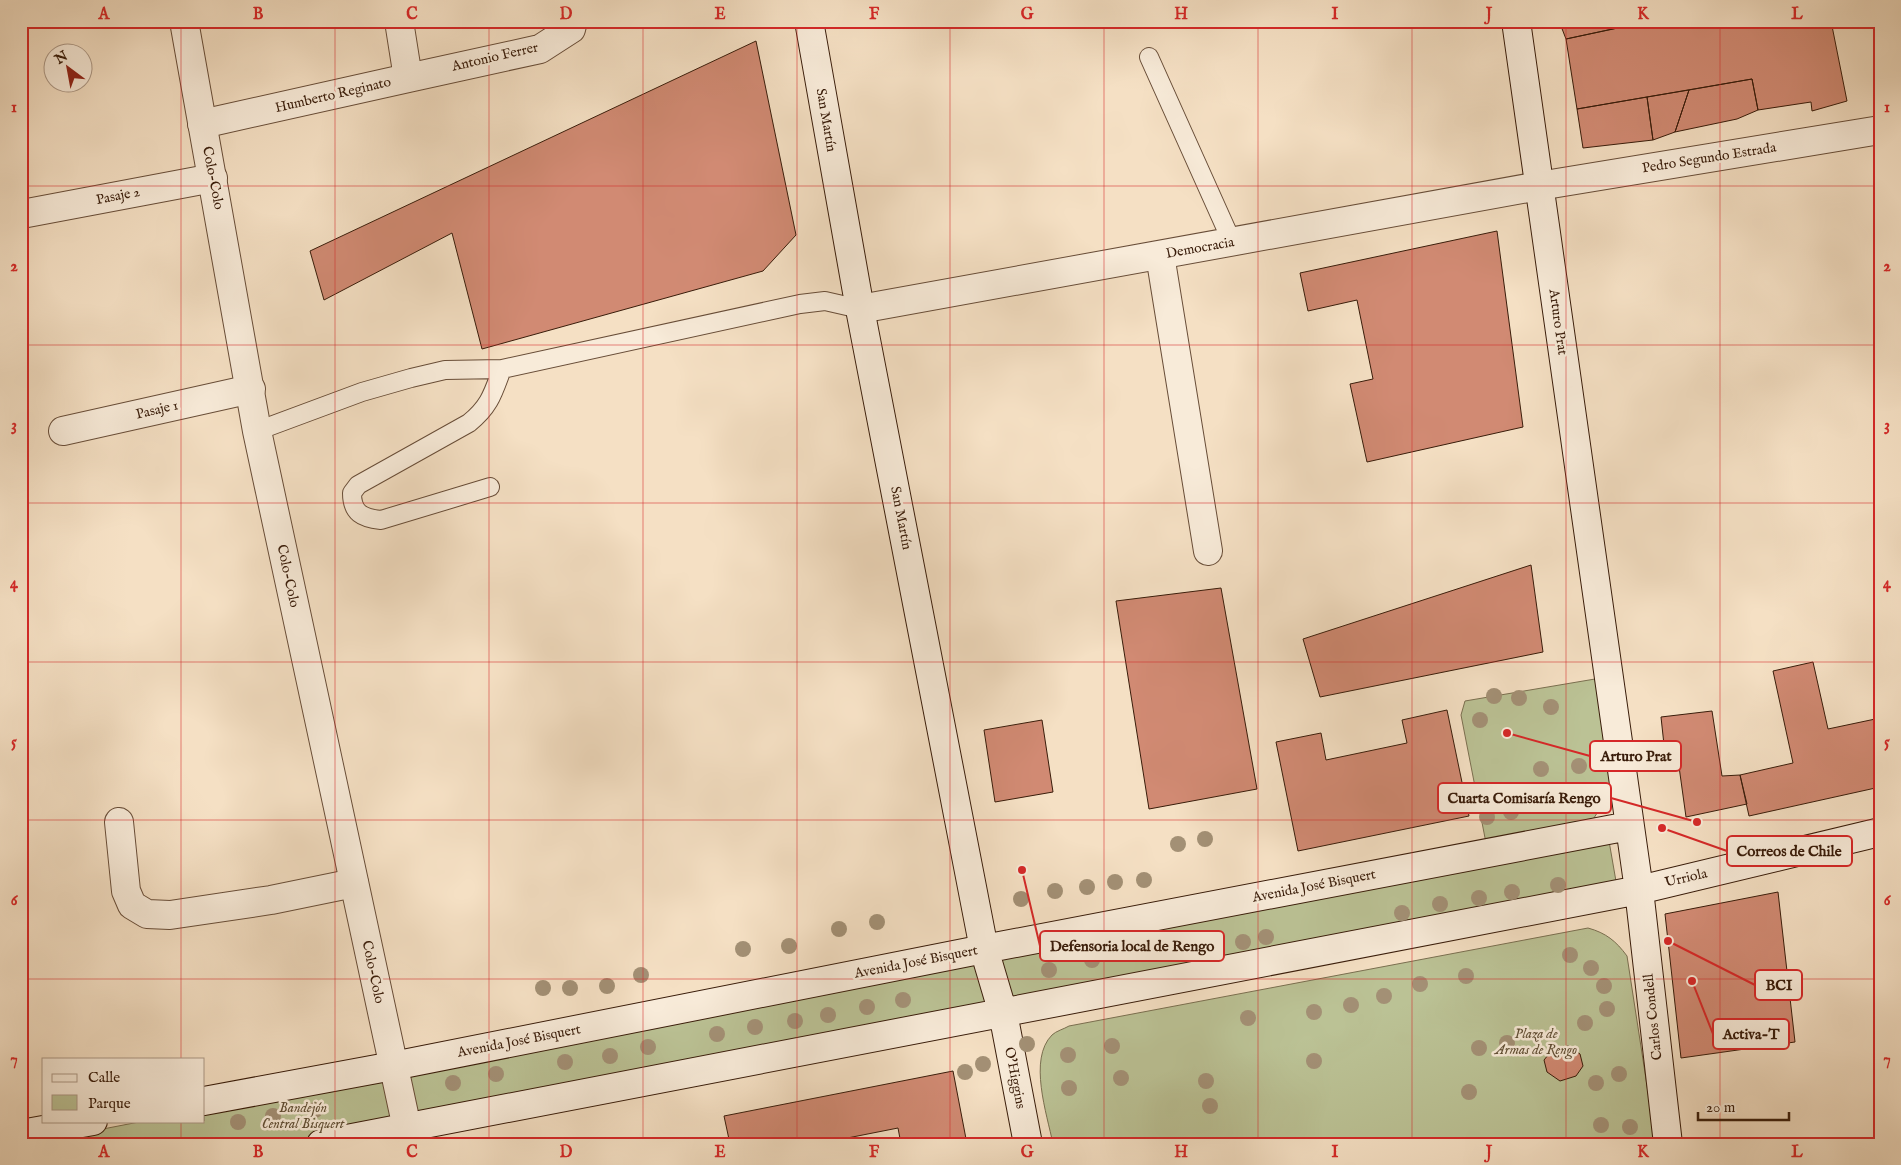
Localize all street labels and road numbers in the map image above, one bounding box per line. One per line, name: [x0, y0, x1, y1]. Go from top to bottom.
street label: Antonio Ferrer: [449, 38, 540, 76]
street label: Humberto Reginato: [273, 73, 393, 117]
street label: San Martín: [812, 87, 841, 154]
street label: Pedro Segundo Estrada: [1641, 138, 1778, 178]
street label: Colo-Colo: [198, 145, 228, 212]
street label: Pasaje 2: [94, 183, 142, 209]
street label: Democracia: [1164, 233, 1236, 263]
street label: Arturo Prat: [1544, 287, 1572, 356]
street label: Pasaje 1: [134, 396, 180, 424]
street label: San Martín: [886, 485, 916, 552]
street label: Colo-Colo: [273, 543, 304, 610]
street label: Urriola: [1663, 864, 1710, 892]
street label: Avenida José Bisquert: [1250, 865, 1377, 907]
street label: Colo-Colo: [358, 939, 389, 1006]
street label: Avenida José Bisquert: [852, 941, 979, 983]
street label: Carlos Condell: [1639, 973, 1666, 1061]
street label: Avenida José Bisquert: [455, 1020, 582, 1062]
street label: O'Higgins: [1000, 1046, 1030, 1110]

